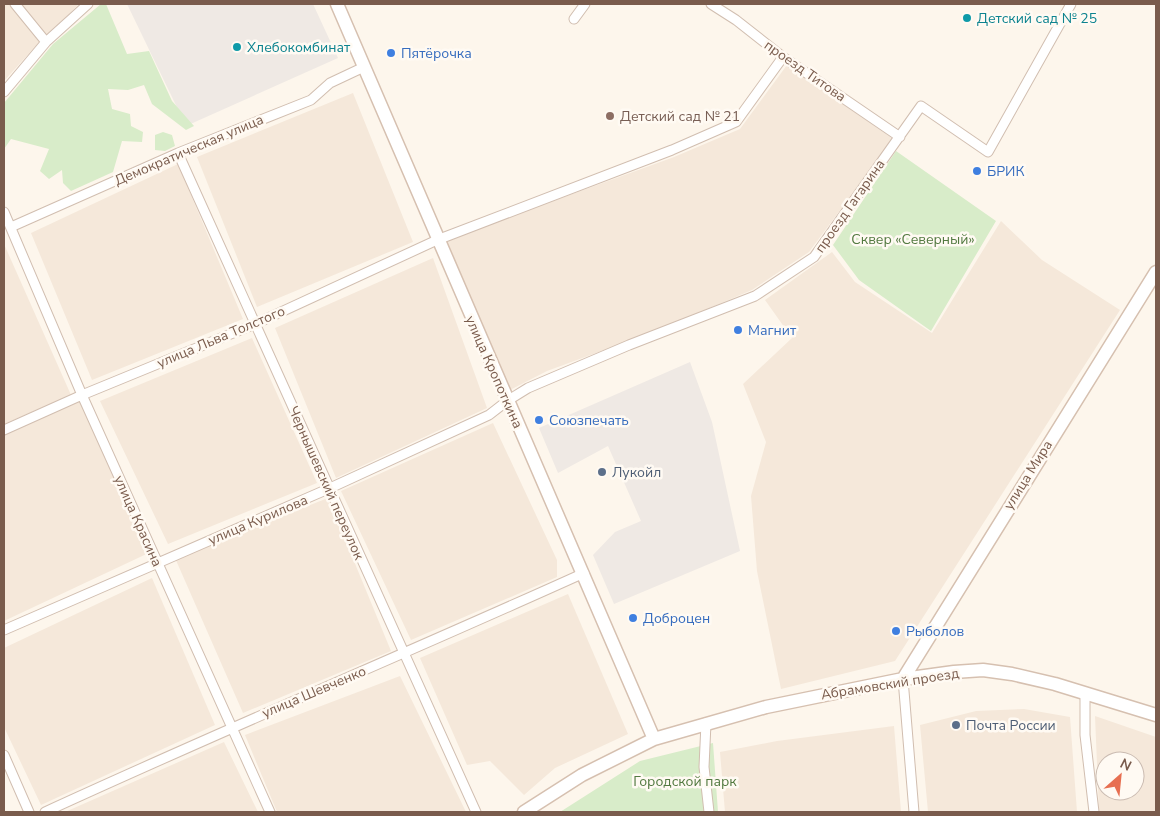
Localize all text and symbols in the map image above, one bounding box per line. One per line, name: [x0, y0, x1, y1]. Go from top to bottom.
place label: Детский сад № 25: [977, 9, 1097, 28]
marker: Детский сад № 25: [961, 12, 973, 24]
street label: проезд Титова: [760, 36, 850, 106]
place label: Хлебокомбинат: [247, 38, 351, 57]
marker: Хлебокомбинат: [231, 41, 243, 53]
place label: Пятёрочка: [401, 44, 472, 63]
marker: Пятёрочка: [385, 47, 397, 59]
place label: Детский сад № 21: [620, 107, 740, 126]
street label: Демократическая улица: [112, 110, 266, 190]
marker: Детский сад № 21: [604, 110, 616, 122]
street label: проезд Гагарина: [811, 155, 889, 257]
place label: БРИК: [987, 162, 1024, 181]
marker: БРИК: [971, 165, 983, 177]
park label: Сквер «Северный»: [851, 230, 975, 249]
street label: улица Льва Толстого: [154, 301, 288, 373]
street label: улица Кропоткина: [461, 313, 527, 431]
place label: Магнит: [748, 321, 797, 340]
marker: Магнит: [732, 324, 744, 336]
street label: Чернышевский переулок: [284, 403, 369, 563]
place label: Союзпечать: [549, 411, 629, 430]
marker: Союзпечать: [533, 414, 545, 426]
street label: улица Мира: [999, 437, 1057, 513]
place label: Лукойл: [612, 463, 661, 482]
marker: Лукойл: [596, 466, 608, 478]
street label: улица Красина: [109, 472, 167, 570]
street label: улица Курилова: [205, 490, 311, 550]
place label: Доброцен: [643, 609, 710, 628]
marker: Доброцен: [627, 612, 639, 624]
place label: Рыболов: [906, 622, 965, 641]
marker: Рыболов: [890, 625, 902, 637]
street label: улица Шевченко: [259, 661, 369, 723]
street label: Абрамовский проезд: [819, 664, 961, 704]
place label: Почта России: [966, 716, 1056, 735]
marker: Почта России: [950, 719, 962, 731]
north arrow: [1095, 751, 1145, 801]
text: N: [1117, 754, 1135, 776]
park label: Городской парк: [633, 772, 737, 791]

